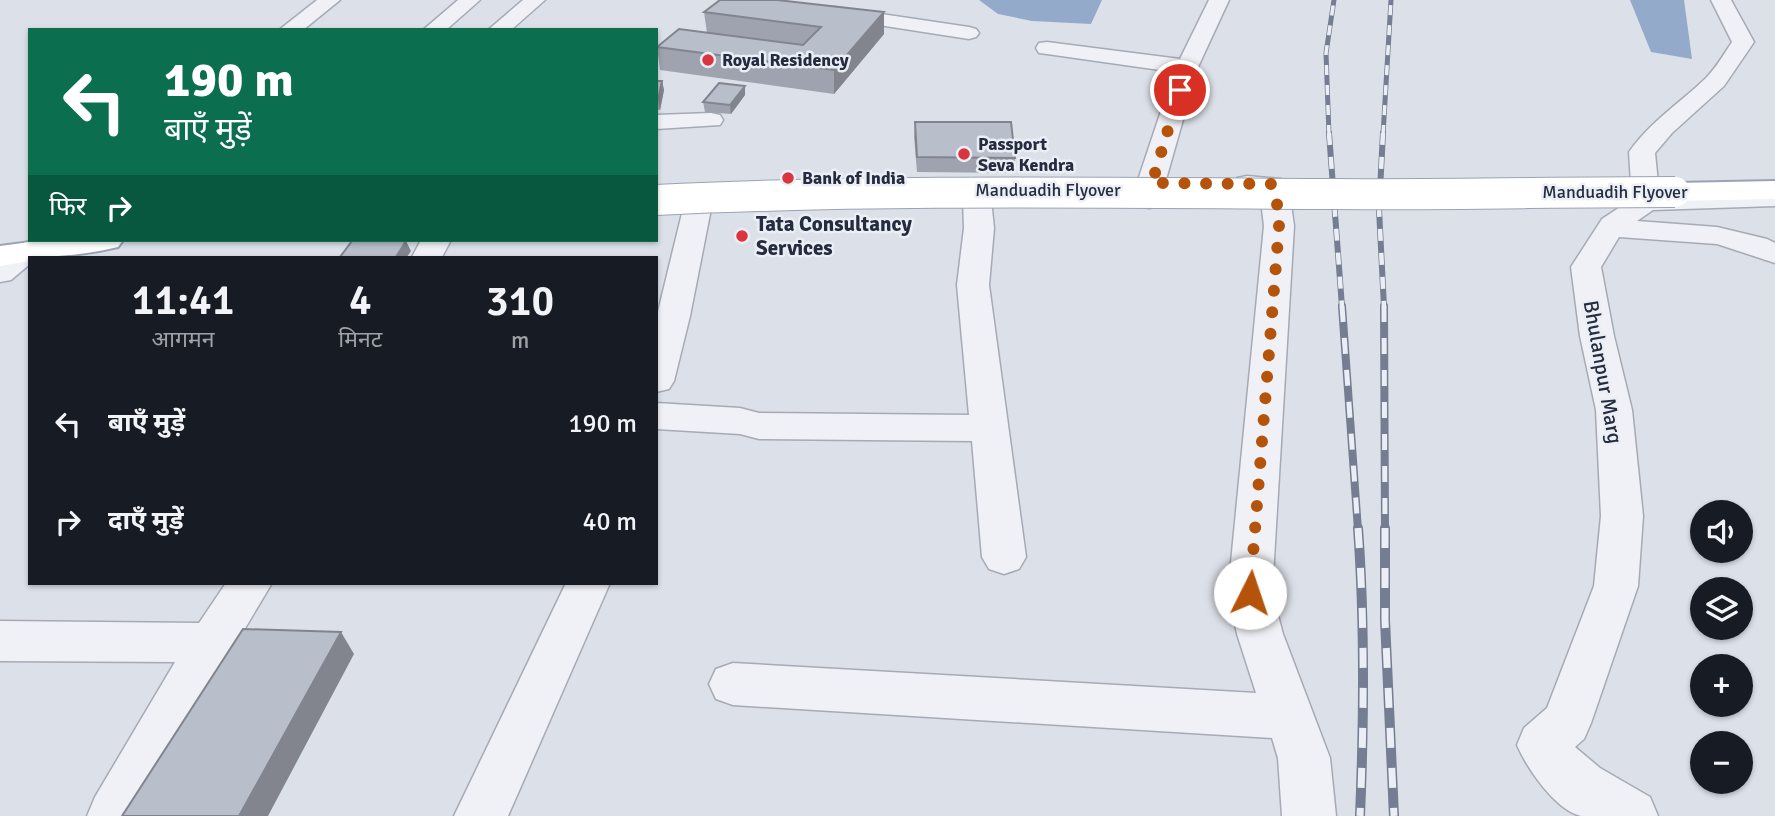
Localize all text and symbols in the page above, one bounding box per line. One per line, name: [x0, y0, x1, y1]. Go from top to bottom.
place label: Royal Residency: [722, 49, 849, 71]
text: 190 m: [164, 50, 294, 110]
marker: Royal Residency: [700, 52, 716, 68]
icon: left: [49, 56, 140, 147]
pin: [1150, 60, 1210, 120]
icon: arrive: [1161, 71, 1199, 109]
text: बाएँ मुड़ें: [164, 110, 252, 149]
place label: Passport Seva Kendra: [978, 133, 1074, 176]
marker: Passport Seva Kendra: [956, 146, 972, 162]
place label: Bank of India: [802, 167, 905, 189]
marker: Bank of India: [780, 170, 796, 186]
street label: Manduadih Flyover: [975, 179, 1121, 201]
street label: Manduadih Flyover: [1542, 181, 1688, 203]
icon: right: [100, 189, 138, 227]
text: फिर: [49, 191, 86, 223]
place label: Tata Consultancy Services: [756, 211, 912, 261]
marker: Tata Consultancy Services: [734, 228, 750, 244]
text: 11:41: [132, 275, 234, 326]
text: 4: [349, 275, 372, 326]
text: 310: [486, 276, 554, 327]
street label: Bhulanpur Marg: [1578, 298, 1628, 446]
text: आगमन: [152, 325, 215, 354]
text: मिनट: [338, 325, 382, 354]
text: m: [511, 326, 529, 355]
icon: left: [49, 405, 87, 443]
text: बाएँ मुड़ें: [108, 407, 185, 439]
text: 190 m: [568, 408, 637, 440]
map controls: [1690, 500, 1753, 794]
button: sound: [1690, 500, 1753, 563]
icon: right: [49, 503, 87, 541]
text: दाएँ मुड़ें: [108, 505, 184, 537]
text: 40 m: [582, 506, 637, 538]
position arrow: [1213, 556, 1287, 630]
button: layers: [1690, 577, 1753, 640]
button: +: [1690, 654, 1753, 717]
button: −: [1690, 731, 1753, 794]

